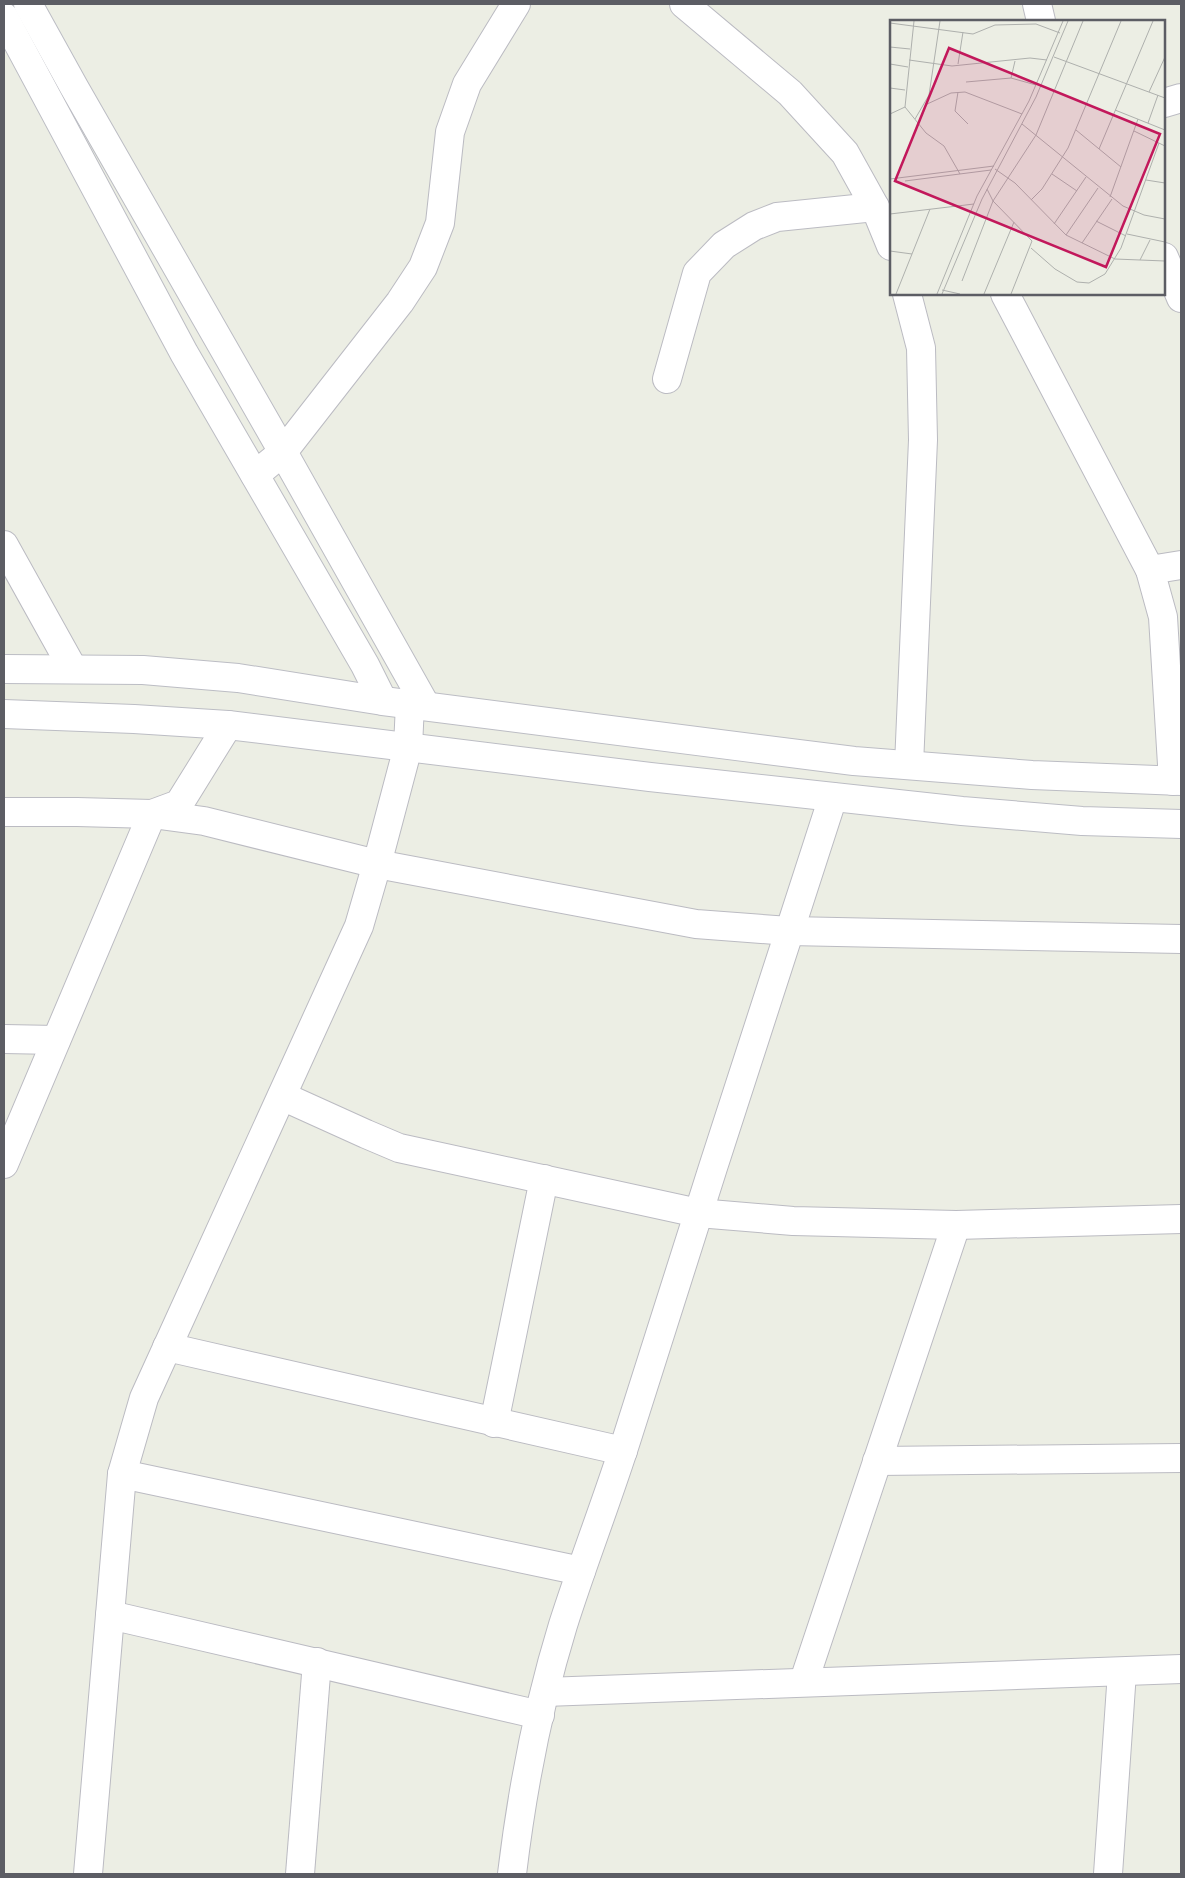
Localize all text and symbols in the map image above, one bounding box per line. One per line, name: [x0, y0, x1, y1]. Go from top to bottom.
inset map: [890, 20, 1165, 295]

